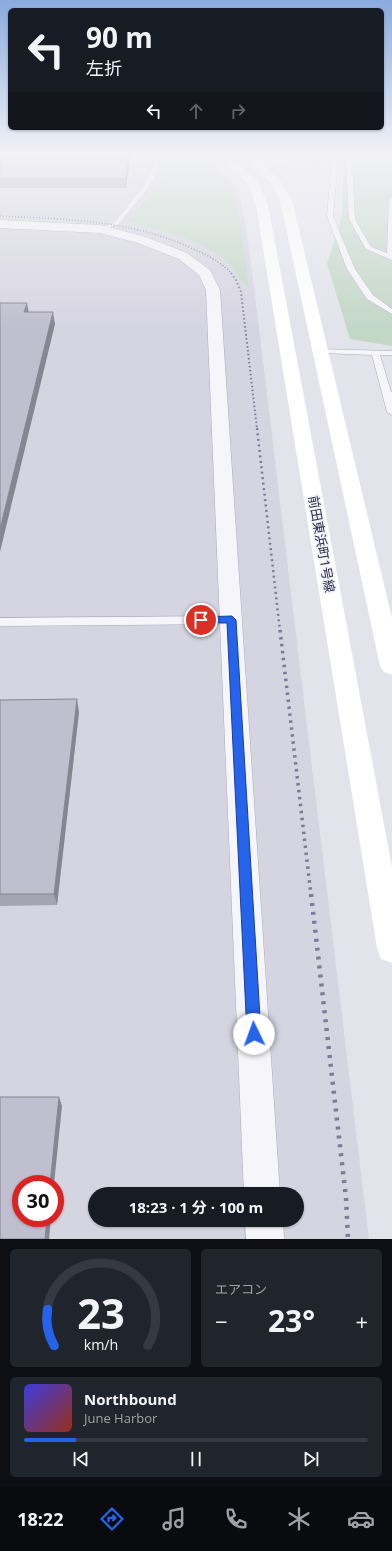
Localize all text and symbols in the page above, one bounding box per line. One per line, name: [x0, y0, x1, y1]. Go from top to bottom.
text: 90 m: [86, 18, 153, 56]
icon: left: [20, 24, 72, 76]
text: 左折: [86, 56, 122, 80]
icon: left: [143, 100, 165, 122]
icon: ahead: [185, 100, 207, 122]
icon: right: [227, 100, 249, 122]
street label: 前田東浜町1号線: [305, 494, 339, 594]
pin: [184, 603, 218, 637]
icon: arrive: [190, 609, 212, 631]
position arrow: [233, 1013, 275, 1055]
speed limit sign: 30: [12, 1175, 64, 1227]
text: 18:23 · 1 分 · 100 m: [129, 1197, 263, 1217]
text: エアコン: [215, 1280, 267, 1298]
text: 23: [77, 1285, 124, 1341]
text: 23°: [268, 1300, 315, 1341]
text: −: [215, 1306, 228, 1336]
text: +: [355, 1306, 368, 1336]
text: km/h: [83, 1335, 118, 1354]
text: Northbound: [84, 1389, 177, 1409]
text: June Harbor: [84, 1409, 157, 1427]
icon: previous: [70, 1448, 92, 1470]
icon: pause: [185, 1448, 207, 1470]
icon: next: [300, 1448, 322, 1470]
icon: directions: [98, 1505, 126, 1533]
icon: music: [160, 1505, 188, 1533]
icon: phone: [222, 1505, 250, 1533]
icon: climate: [285, 1505, 313, 1533]
icon: car: [347, 1505, 375, 1533]
text: 18:22: [17, 1507, 63, 1531]

